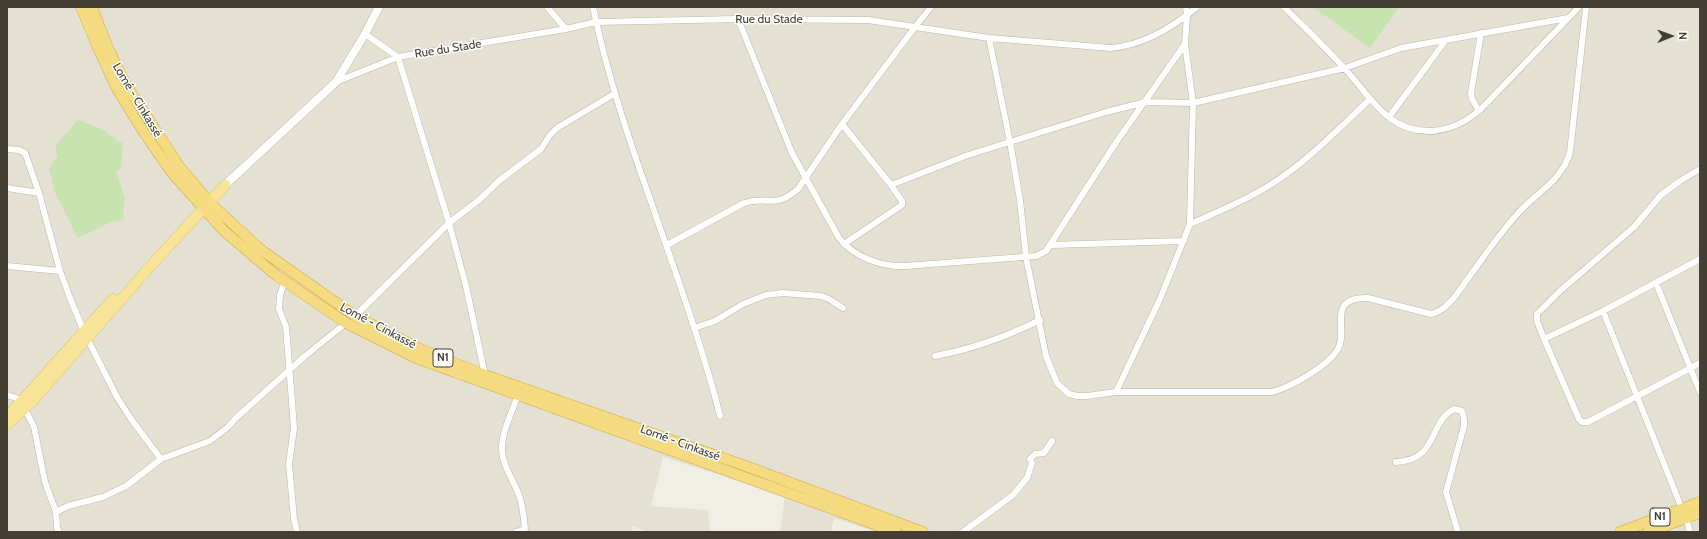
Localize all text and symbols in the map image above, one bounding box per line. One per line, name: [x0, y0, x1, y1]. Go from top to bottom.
street label: Rue du Stade: [735, 12, 803, 26]
north arrow: [1651, 16, 1691, 56]
text: N: [1676, 32, 1690, 40]
street label: Rue du Stade: [414, 37, 482, 61]
street label: Lomé - Cinkassé: [109, 60, 165, 140]
street label: Lomé - Cinkassé: [338, 300, 418, 352]
road number: N1: [433, 349, 453, 367]
street label: Lomé - Cinkassé: [638, 422, 722, 464]
road number: N1: [1650, 508, 1670, 526]

